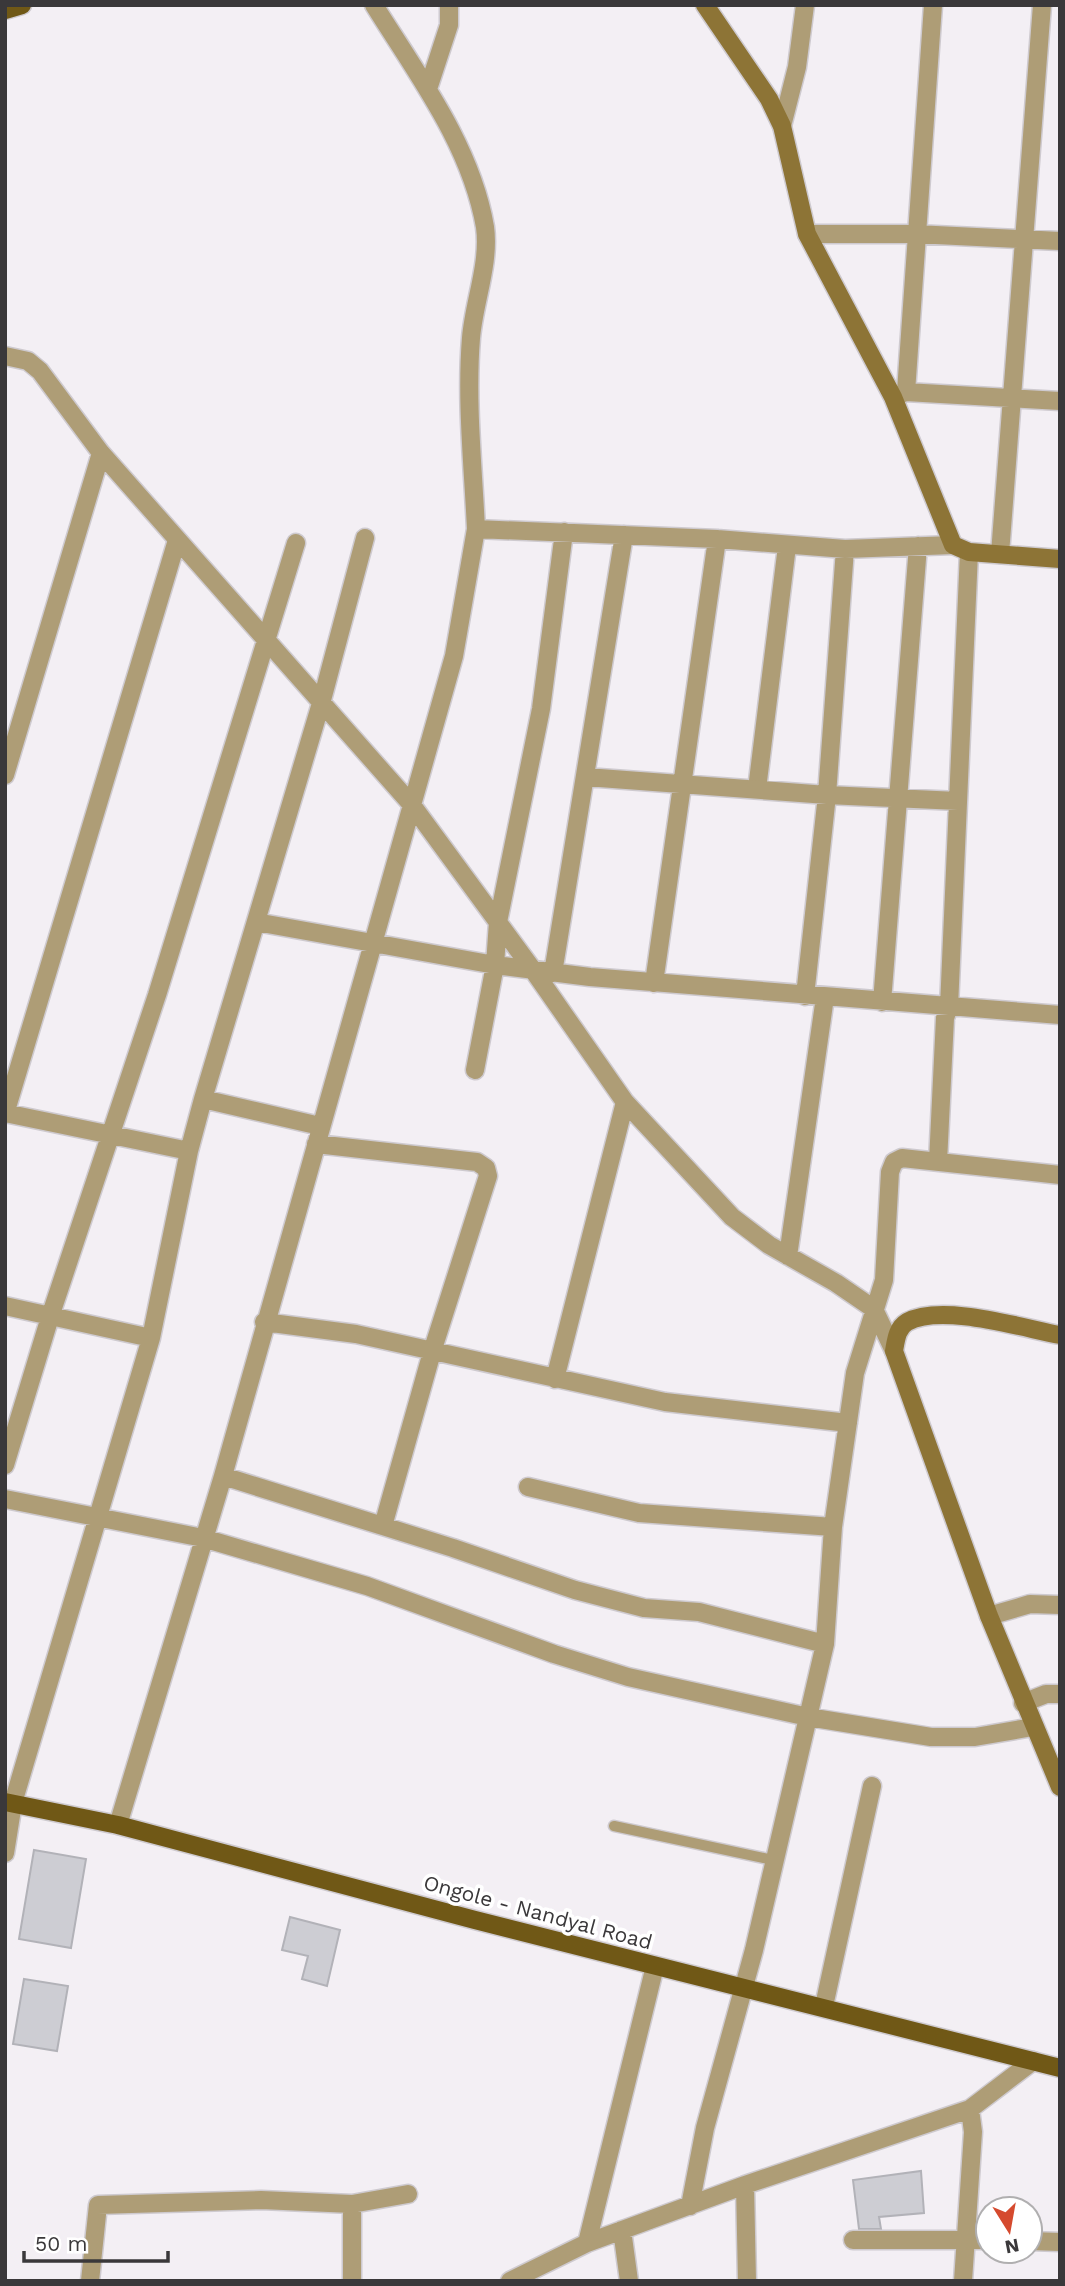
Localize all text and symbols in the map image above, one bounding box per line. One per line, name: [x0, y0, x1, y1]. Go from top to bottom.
street label: Ongole - Nandyal Road: [421, 1869, 655, 1955]
north arrow: [974, 2195, 1044, 2265]
scale bar: [24, 2220, 168, 2264]
text: 50 m: [35, 2231, 87, 2256]
text: N: [1003, 2234, 1021, 2259]

